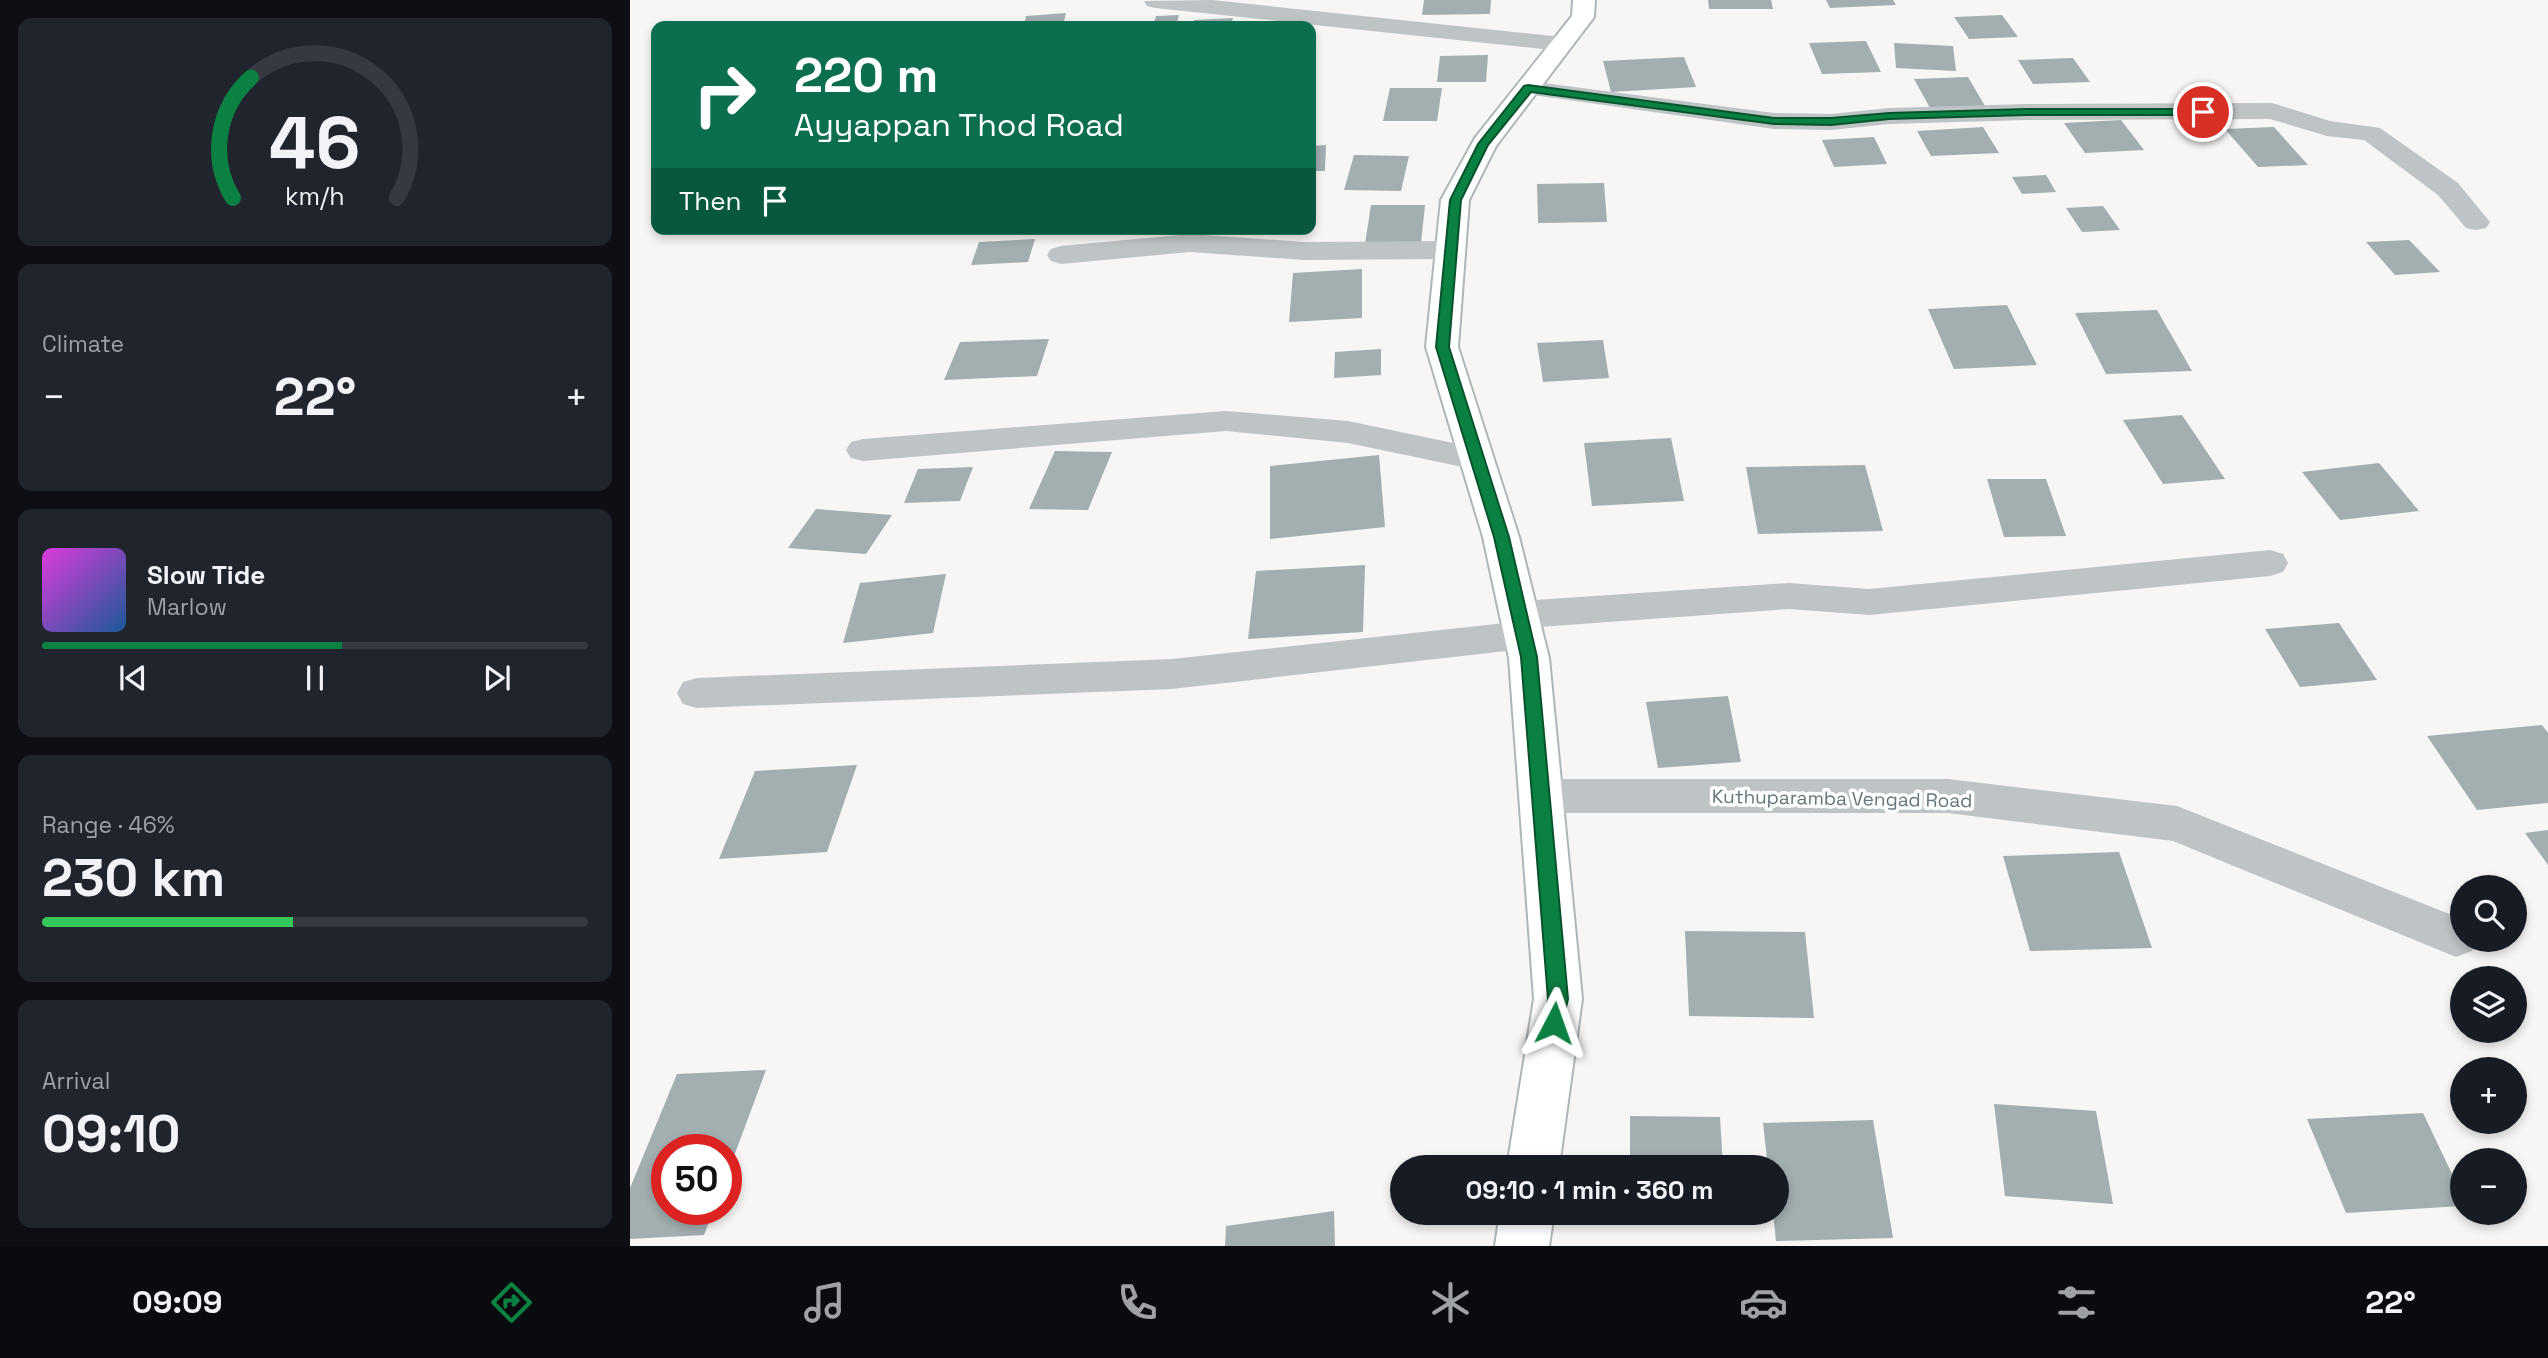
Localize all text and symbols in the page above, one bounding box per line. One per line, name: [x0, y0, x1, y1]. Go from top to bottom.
text: 220 m: [794, 44, 938, 106]
icon: right: [679, 49, 770, 140]
pin: [2173, 82, 2233, 142]
icon: arrive: [2184, 93, 2222, 131]
text: 46: [269, 96, 361, 189]
text: Ayyappan Thod Road: [794, 105, 1124, 145]
text: km/h: [285, 180, 345, 212]
icon: arrive: [756, 182, 794, 220]
text: Then: [679, 184, 742, 218]
text: Climate: [42, 329, 124, 359]
text: 22°: [274, 364, 356, 430]
text: −: [42, 373, 66, 421]
text: +: [564, 373, 588, 421]
text: Slow Tide: [147, 558, 265, 592]
text: Marlow: [147, 592, 227, 622]
icon: previous: [114, 659, 152, 697]
icon: pause: [296, 659, 334, 697]
icon: next: [478, 659, 516, 697]
street label: Kuthuparamba Vengad Road: [1712, 784, 1972, 813]
text: Range · 46%: [42, 810, 175, 840]
text: 230 km: [42, 845, 225, 911]
map controls: [2450, 875, 2527, 1225]
button: search: [2450, 875, 2527, 952]
button: layers: [2450, 966, 2527, 1043]
position arrow: [1517, 986, 1591, 1060]
button: +: [2450, 1057, 2527, 1134]
text: Arrival: [42, 1066, 110, 1096]
text: 09:10: [42, 1101, 181, 1167]
speed limit sign: 50: [651, 1134, 742, 1225]
button: −: [2450, 1148, 2527, 1225]
text: 09:10 · 1 min · 360 m: [1465, 1173, 1714, 1207]
icon: directions: [487, 1278, 536, 1327]
icon: music: [800, 1278, 849, 1327]
icon: phone: [1113, 1278, 1162, 1327]
icon: climate: [1426, 1278, 1475, 1327]
icon: car: [1739, 1278, 1788, 1327]
icon: filters: [2052, 1278, 2101, 1327]
text: 09:09: [132, 1282, 223, 1322]
text: 22°: [2365, 1282, 2416, 1322]

